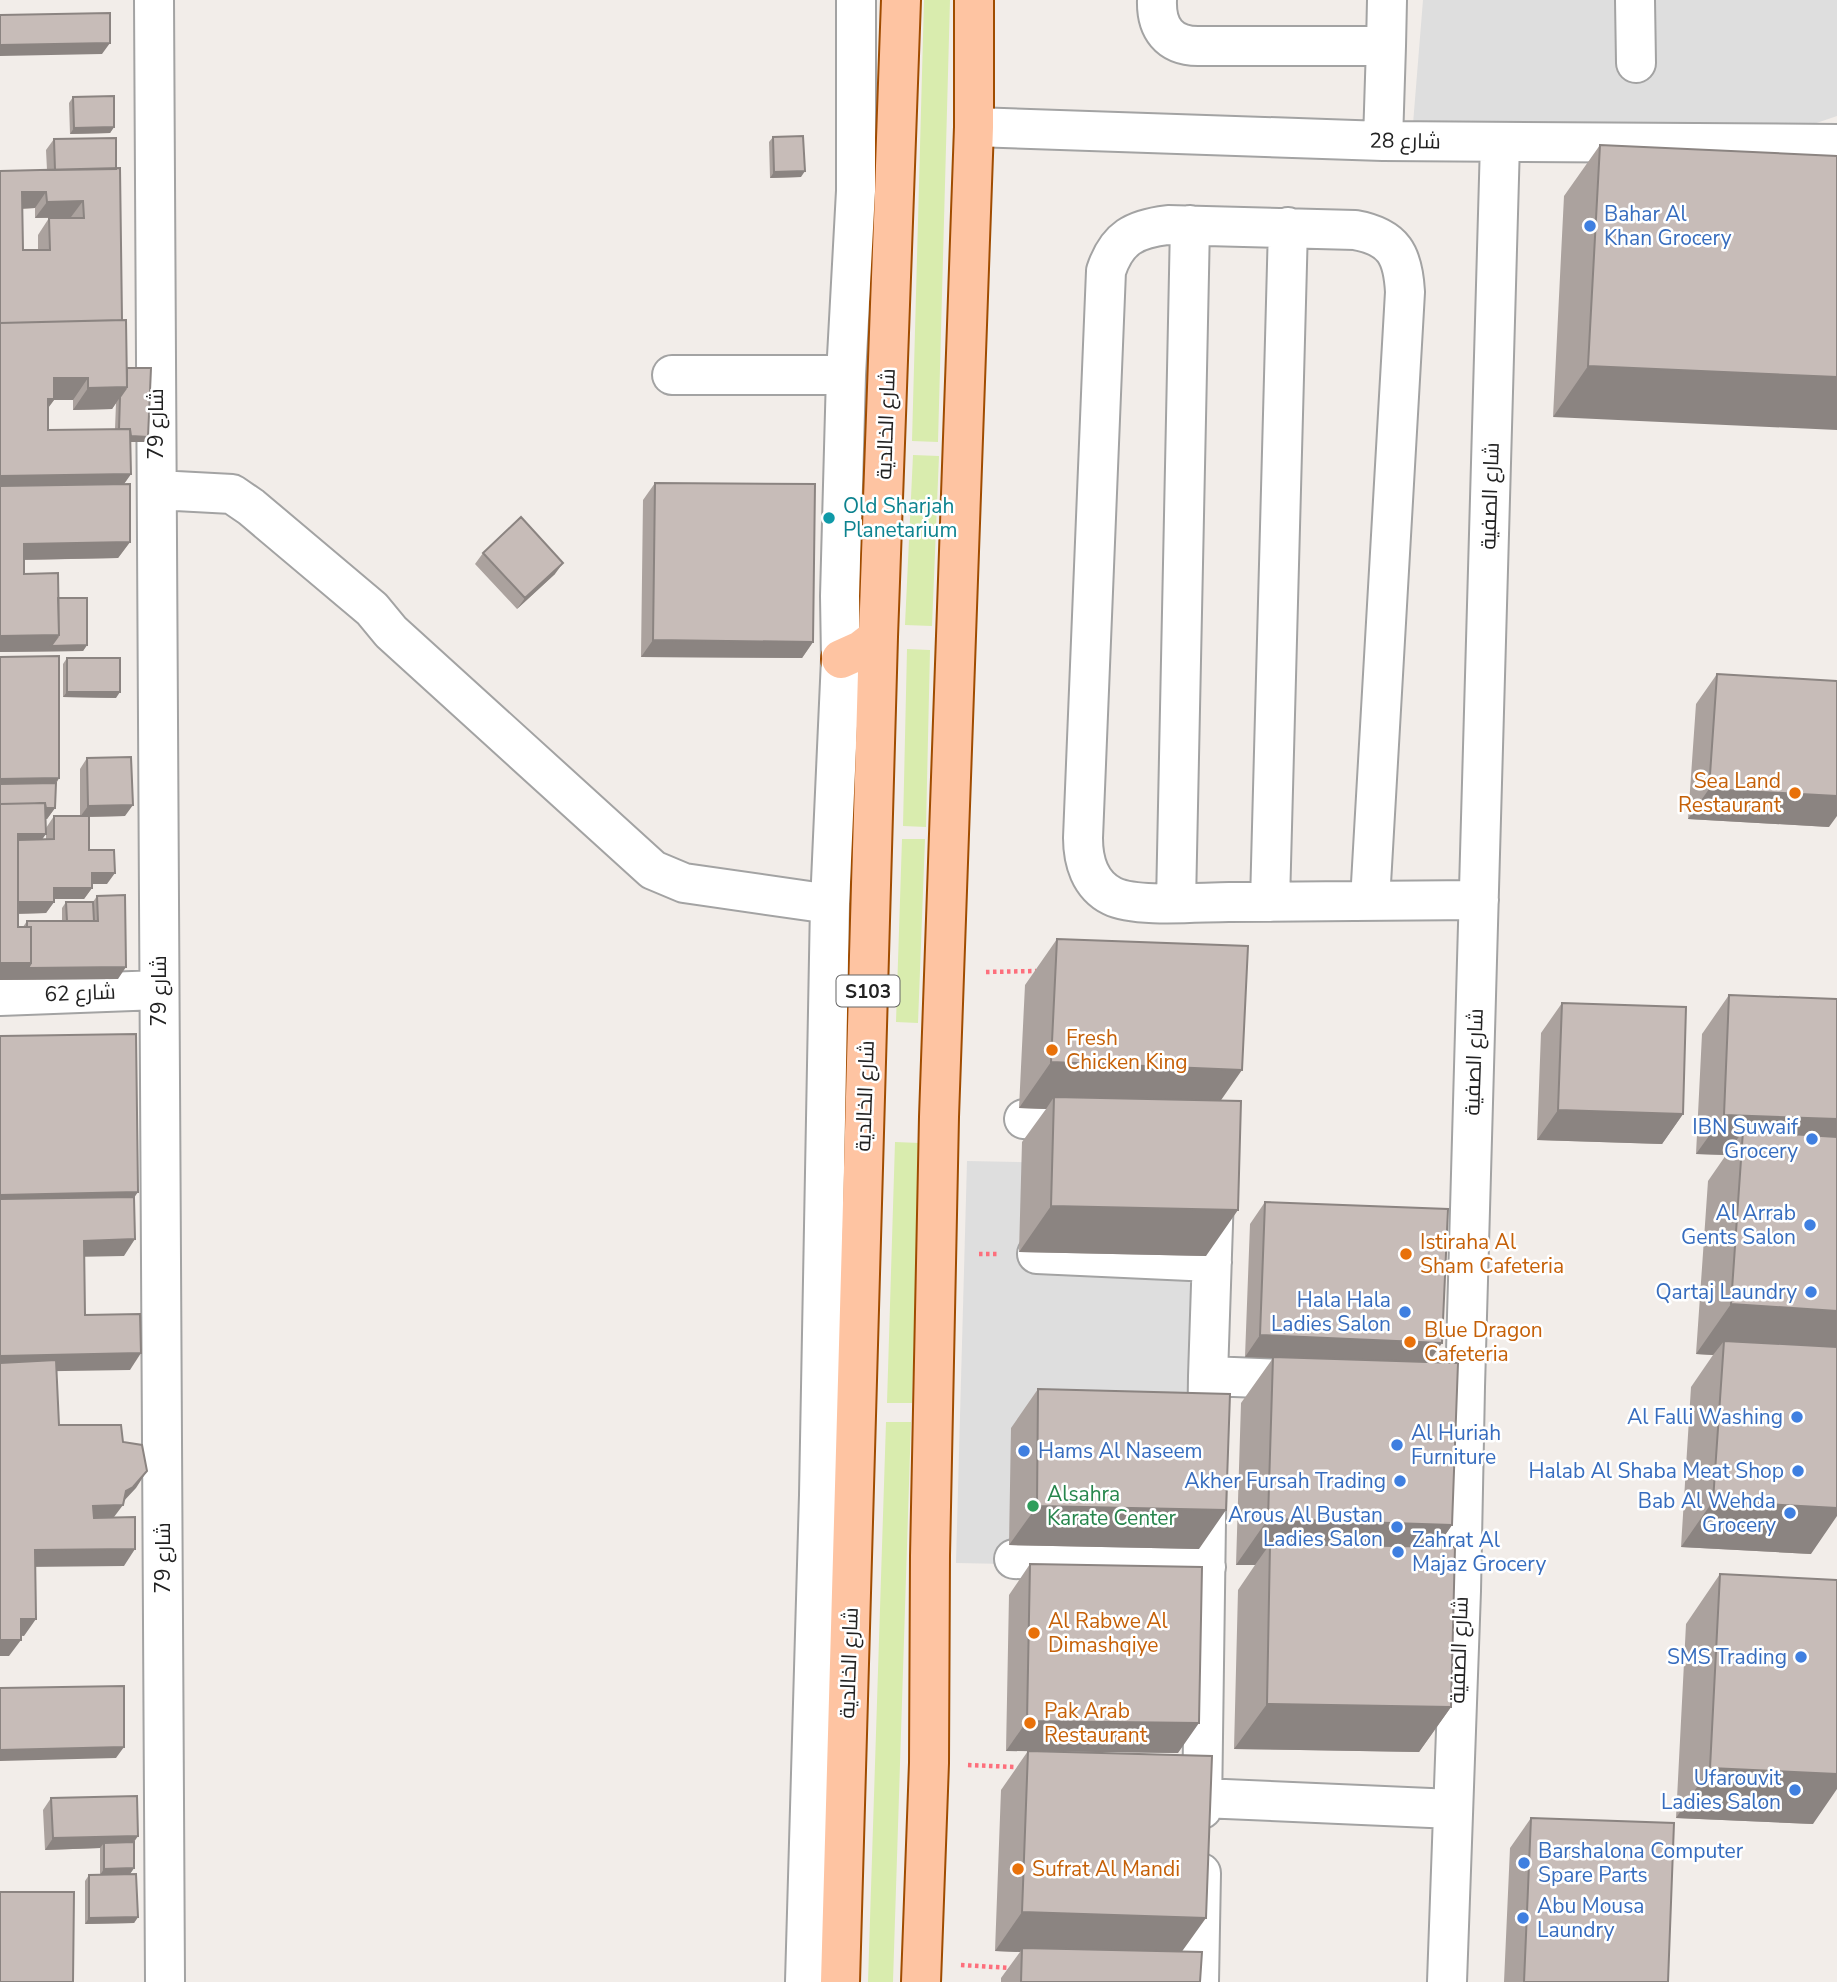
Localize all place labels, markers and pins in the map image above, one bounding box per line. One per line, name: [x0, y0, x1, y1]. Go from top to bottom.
place label: Bahar Al Khan Grocery: [1604, 200, 1732, 252]
marker: Bahar Al Khan Grocery: [1582, 218, 1598, 234]
place label: Old Sharjah Planetarium: [843, 492, 957, 544]
marker: Old Sharjah Planetarium: [821, 510, 837, 526]
place label: Sea Land Restaurant: [1678, 767, 1782, 819]
marker: Sea Land Restaurant: [1787, 785, 1803, 801]
place label: Fresh Chicken King: [1066, 1024, 1188, 1076]
marker: Fresh Chicken King: [1044, 1042, 1060, 1058]
place label: IBN Suwaif Grocery: [1692, 1113, 1799, 1165]
marker: IBN Suwaif Grocery: [1804, 1131, 1820, 1147]
place label: Al Arrab Gents Salon: [1681, 1199, 1796, 1251]
marker: Al Arrab Gents Salon: [1802, 1217, 1818, 1233]
place label: Istiraha Al Sham Cafeteria: [1420, 1228, 1564, 1280]
marker: Istiraha Al Sham Cafeteria: [1398, 1246, 1414, 1262]
place label: Qartaj Laundry: [1655, 1278, 1797, 1306]
marker: Qartaj Laundry: [1803, 1284, 1819, 1300]
place label: Hala Hala Ladies Salon: [1271, 1286, 1391, 1338]
marker: Hala Hala Ladies Salon: [1397, 1304, 1413, 1320]
place label: Blue Dragon Cafeteria: [1424, 1316, 1543, 1368]
marker: Blue Dragon Cafeteria: [1402, 1334, 1418, 1350]
place label: Al Falli Washing: [1627, 1403, 1783, 1431]
marker: Al Falli Washing: [1789, 1409, 1805, 1425]
place label: Al Huriah Furniture: [1411, 1419, 1501, 1471]
place label: Hams Al Naseem: [1038, 1437, 1203, 1465]
marker: Al Huriah Furniture: [1389, 1437, 1405, 1453]
marker: Hams Al Naseem: [1016, 1443, 1032, 1459]
place label: Halab Al Shaba Meat Shop: [1528, 1457, 1784, 1485]
marker: Halab Al Shaba Meat Shop: [1790, 1463, 1806, 1479]
place label: Akher Fursah Trading: [1184, 1467, 1386, 1495]
marker: Akher Fursah Trading: [1392, 1473, 1408, 1489]
place label: Alsahra Karate Center: [1047, 1480, 1177, 1532]
place label: Bab Al Wehda Grocery: [1638, 1487, 1776, 1539]
marker: Alsahra Karate Center: [1025, 1498, 1041, 1514]
place label: Arous Al Bustan Ladies Salon: [1228, 1501, 1383, 1553]
marker: Bab Al Wehda Grocery: [1782, 1505, 1798, 1521]
marker: Arous Al Bustan Ladies Salon: [1389, 1519, 1405, 1535]
place label: Zahrat Al Majaz Grocery: [1412, 1526, 1546, 1578]
marker: Zahrat Al Majaz Grocery: [1390, 1544, 1406, 1560]
place label: Al Rabwe Al Dimashqiye: [1048, 1607, 1169, 1659]
marker: Al Rabwe Al Dimashqiye: [1026, 1625, 1042, 1641]
place label: SMS Trading: [1667, 1643, 1787, 1671]
marker: SMS Trading: [1793, 1649, 1809, 1665]
place label: Pak Arab Restaurant: [1044, 1697, 1148, 1749]
marker: Pak Arab Restaurant: [1022, 1715, 1038, 1731]
place label: Ufarouvit Ladies Salon: [1661, 1764, 1782, 1816]
marker: Ufarouvit Ladies Salon: [1787, 1782, 1803, 1798]
place label: Barshalona Computer Spare Parts: [1538, 1837, 1744, 1889]
place label: Sufrat Al Mandi: [1032, 1855, 1180, 1883]
marker: Barshalona Computer Spare Parts: [1516, 1855, 1532, 1871]
marker: Sufrat Al Mandi: [1010, 1861, 1026, 1877]
place label: Abu Mousa Laundry: [1537, 1892, 1644, 1944]
marker: Abu Mousa Laundry: [1515, 1910, 1531, 1926]

